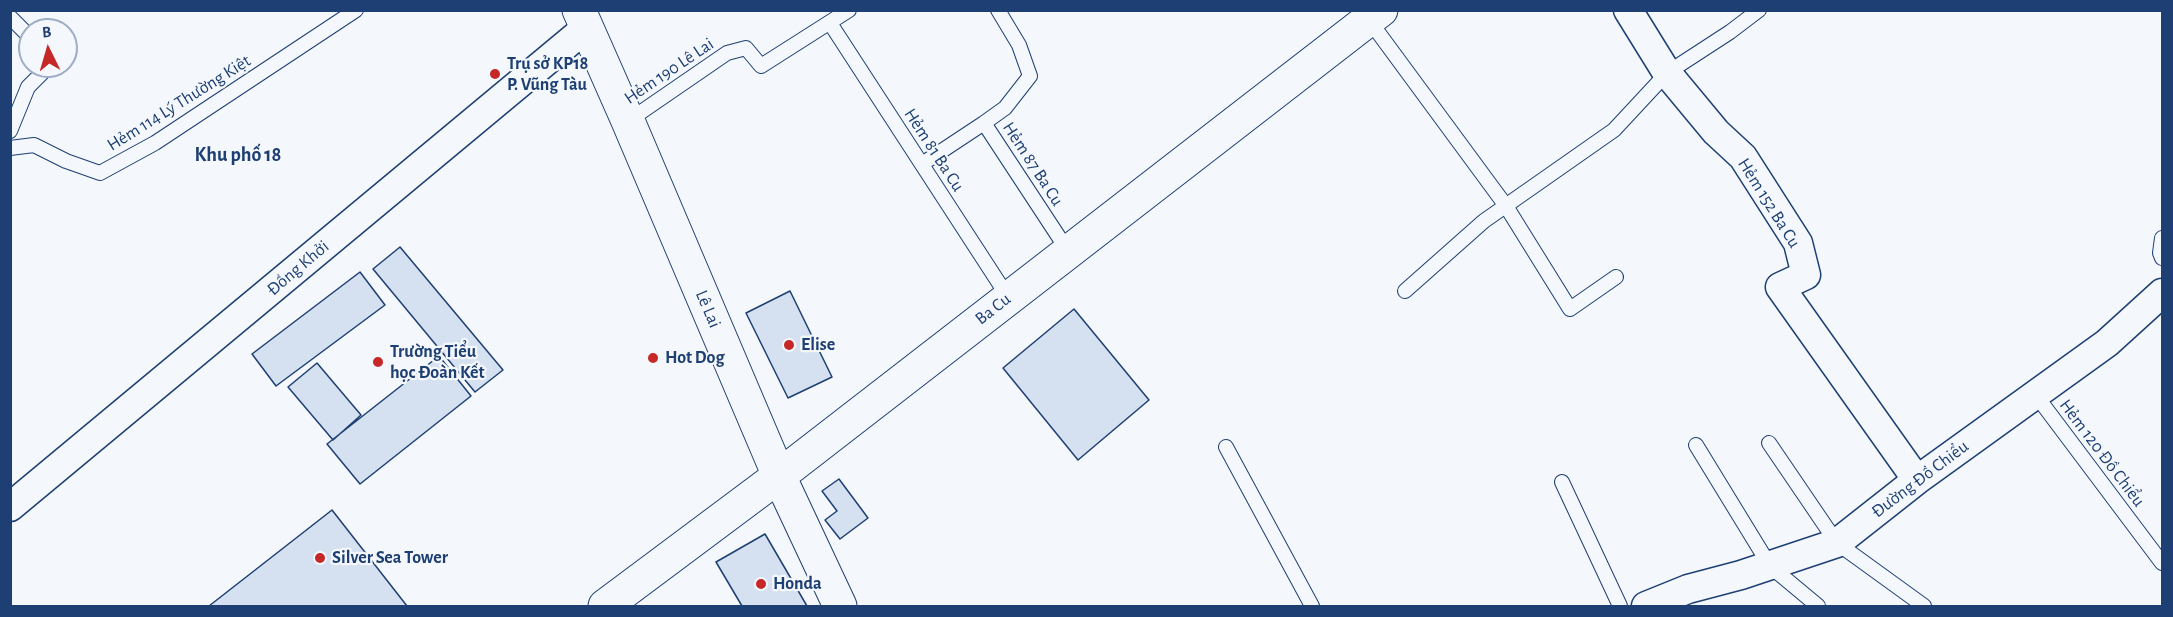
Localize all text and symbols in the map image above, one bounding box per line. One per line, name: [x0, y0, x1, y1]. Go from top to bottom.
north arrow: [18, 18, 78, 78]
text: B: [41, 24, 52, 40]
street label: Hẻm 190 Lê Lai: [620, 33, 718, 109]
street label: Hẻm 114 Lý Thường Kiệt: [103, 50, 255, 156]
place label: Trụ sở KP18 P. Vũng Tàu: [507, 53, 588, 96]
marker: Trụ sở KP18 P. Vũng Tàu: [488, 67, 502, 81]
street label: Hẻm 81 Ba Cu: [899, 104, 969, 196]
street label: Hẻm 87 Ba Cu: [998, 118, 1068, 210]
district label: Khu phố 18: [195, 143, 281, 167]
street label: Hẻm 152 Ba Cu: [1733, 154, 1805, 252]
street label: Đồng Khởi: [262, 236, 334, 300]
street label: Lê Lai: [691, 287, 725, 331]
street label: Ba Cu: [971, 288, 1015, 330]
place label: Elise: [801, 334, 835, 356]
marker: Elise: [782, 338, 796, 352]
place label: Trường Tiểu học Đoàn Kết: [390, 341, 485, 384]
place label: Hot Dog: [665, 347, 724, 369]
marker: Hot Dog: [646, 351, 660, 365]
marker: Trường Tiểu học Đoàn Kết: [371, 355, 385, 369]
street label: Hẻm 120 Đồ Chiểu: [2055, 395, 2149, 511]
street label: Đường Đồ Chiểu: [1867, 435, 1973, 523]
place label: Silver Sea Tower: [332, 547, 448, 569]
marker: Silver Sea Tower: [313, 551, 327, 565]
place label: Honda: [773, 573, 822, 595]
marker: Honda: [754, 577, 768, 591]

